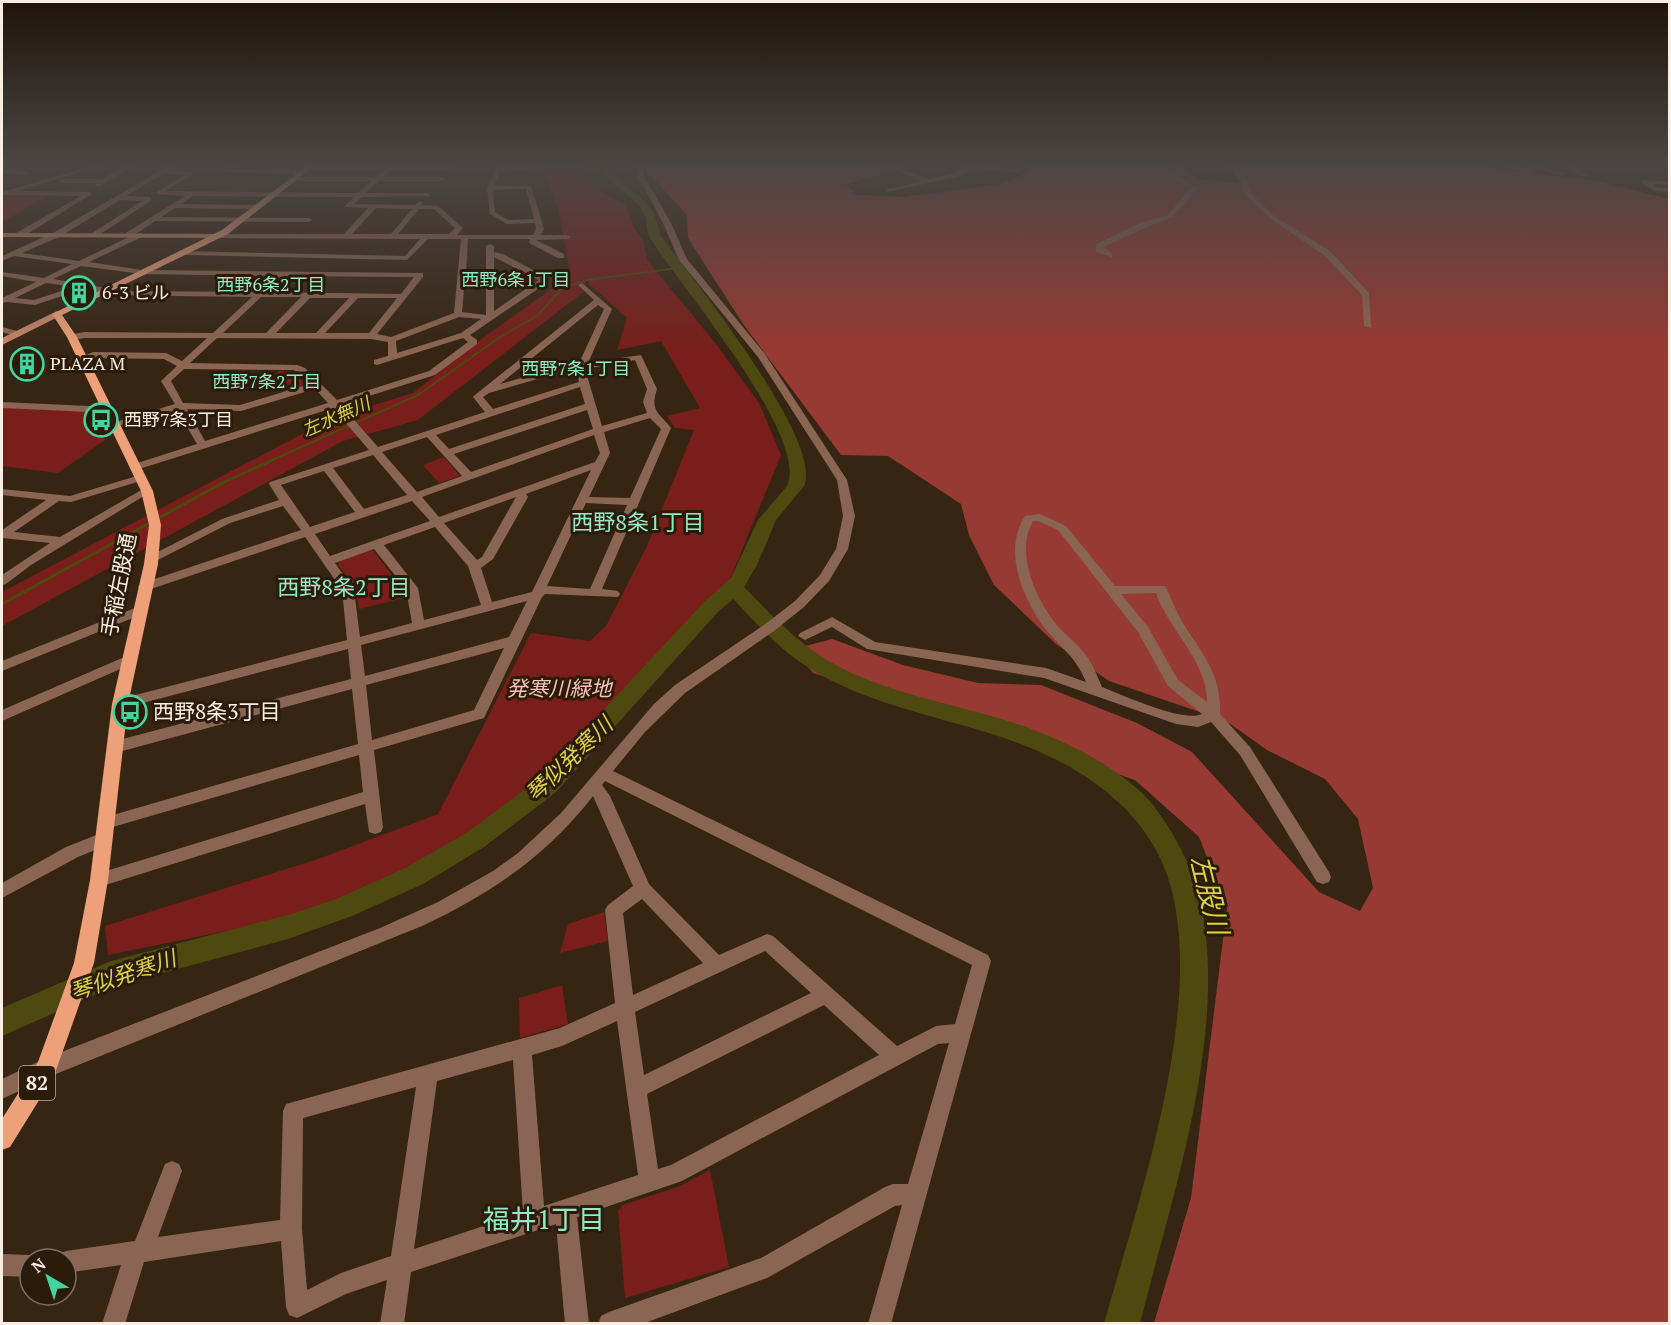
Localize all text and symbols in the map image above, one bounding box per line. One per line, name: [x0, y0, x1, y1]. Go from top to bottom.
district label: 西野6条1丁目: [461, 267, 571, 291]
district label: 西野6条2丁目: [216, 272, 326, 296]
building icon: 6-3 ビル: [61, 275, 97, 311]
place label: 6-3 ビル: [102, 280, 169, 304]
building icon: PLAZA M: [9, 346, 45, 382]
place label: PLAZA M: [50, 351, 125, 375]
district label: 西野7条1丁目: [521, 356, 631, 380]
district label: 西野7条2丁目: [212, 369, 322, 393]
water label: 左水無川: [298, 390, 375, 442]
bus stop icon: 西野7条3丁目: [83, 402, 119, 438]
place label: 西野7条3丁目: [124, 407, 233, 431]
district label: 西野8条1丁目: [571, 507, 705, 536]
street label: 手稲左股通: [94, 531, 142, 639]
district label: 西野8条2丁目: [277, 572, 411, 601]
park label: 発寒川緑地: [507, 674, 613, 702]
bus stop icon: 西野8条3丁目: [112, 694, 148, 730]
place label: 西野8条3丁目: [153, 697, 280, 725]
water label: 琴似発寒川: [519, 709, 620, 807]
water label: 左股川: [1183, 851, 1238, 941]
water label: 琴似発寒川: [66, 942, 181, 1006]
road number: 82: [19, 1066, 55, 1100]
district label: 福井1丁目: [483, 1201, 605, 1237]
north arrow: [18, 1247, 78, 1307]
text: N: [27, 1253, 50, 1278]

